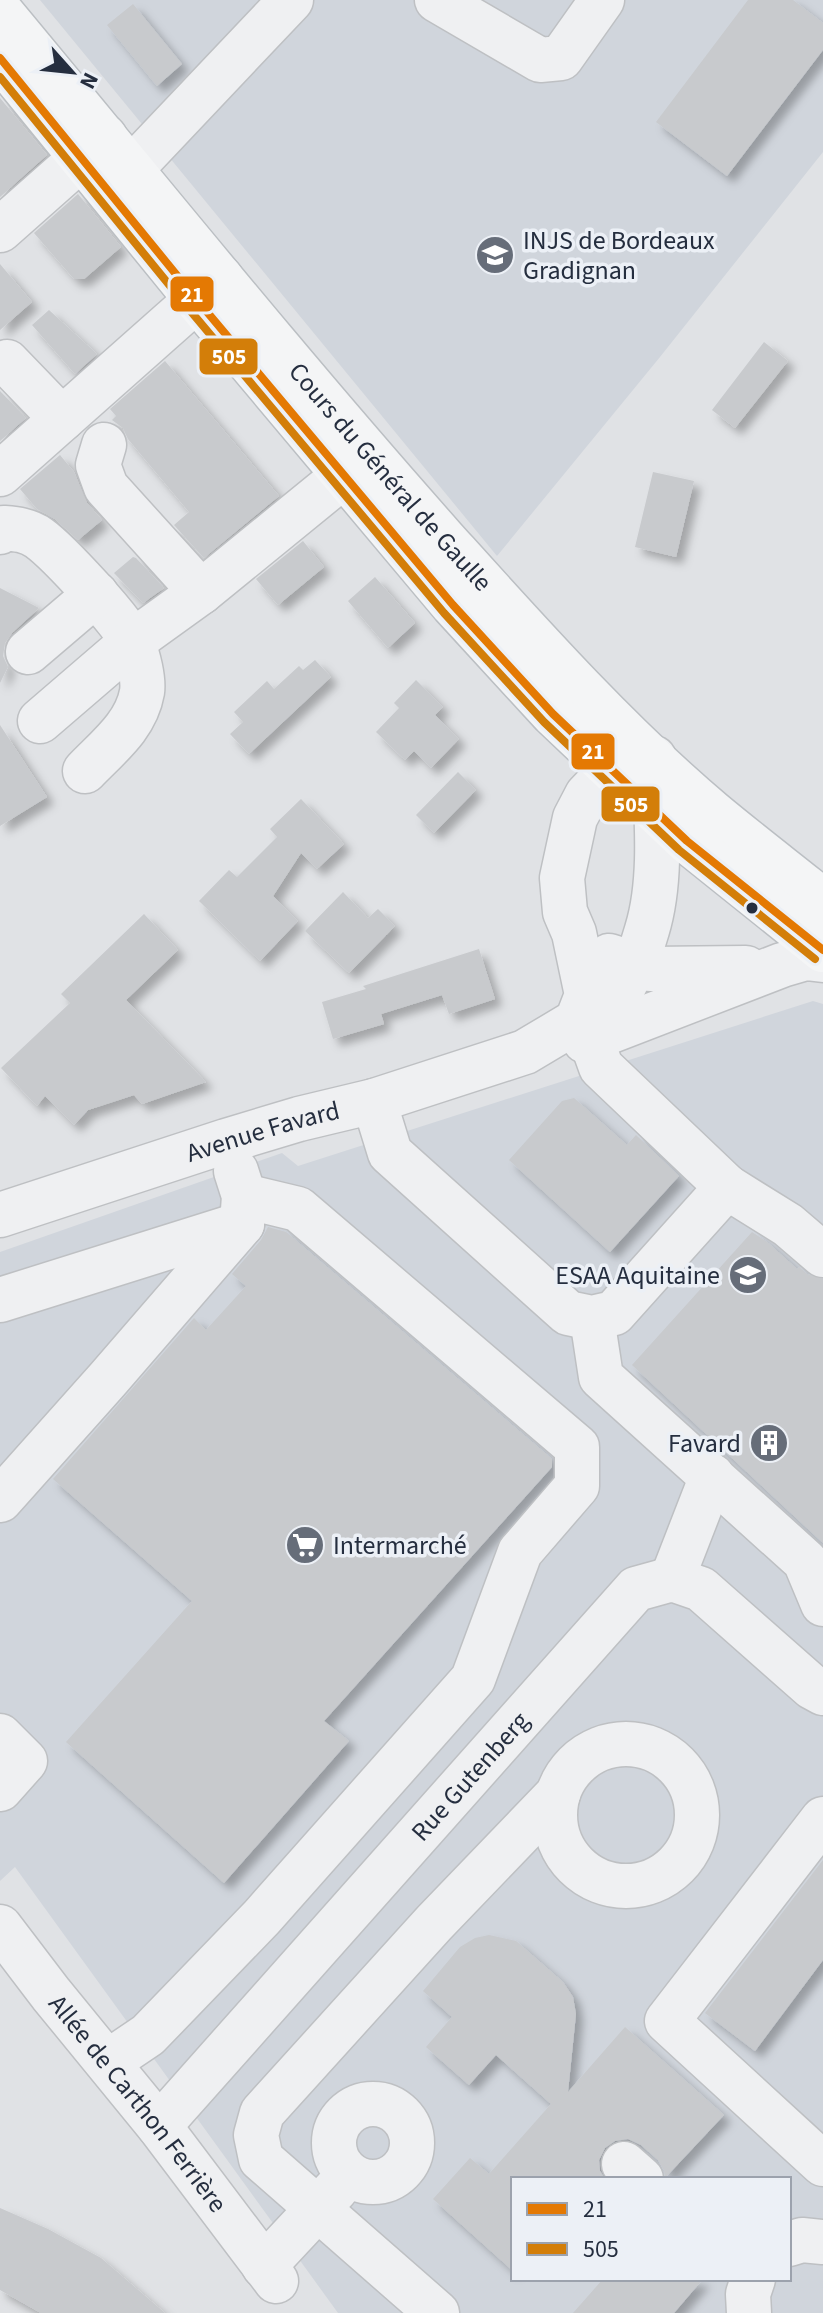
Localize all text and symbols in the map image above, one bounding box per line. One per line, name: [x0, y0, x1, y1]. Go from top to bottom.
north arrow: [32, 32, 112, 112]
text: N: [71, 67, 107, 94]
place label: INJS de Bordeaux Gradignan: [523, 222, 715, 289]
school or university icon: INJS de Bordeaux Gradignan: [474, 234, 516, 276]
line badge: 21: [169, 275, 215, 313]
text: 21: [180, 279, 204, 311]
line badge: 505: [198, 337, 259, 376]
text: 505: [212, 341, 246, 373]
street label: Cours du Général de Gaulle: [280, 354, 501, 600]
line badge: 21: [570, 732, 616, 771]
text: 21: [581, 736, 605, 768]
line badge: 505: [600, 785, 661, 823]
text: 505: [614, 789, 648, 821]
unlabelled marker: [744, 900, 760, 916]
street label: Avenue Favard: [181, 1092, 343, 1172]
school or university icon: ESAA Aquitaine: [727, 1254, 769, 1296]
place label: ESAA Aquitaine: [555, 1257, 720, 1294]
building icon: Favard: [748, 1422, 790, 1464]
place label: Favard: [668, 1425, 741, 1462]
supermarket icon: Intermarché: [284, 1524, 326, 1566]
place label: Intermarché: [333, 1527, 467, 1564]
street label: Rue Gutenberg: [403, 1704, 538, 1849]
street label: Allée de Carthon Ferrière: [40, 1987, 236, 2220]
legend: [511, 2177, 791, 2281]
text: 21: [583, 2192, 607, 2227]
text: 505: [583, 2232, 619, 2267]

